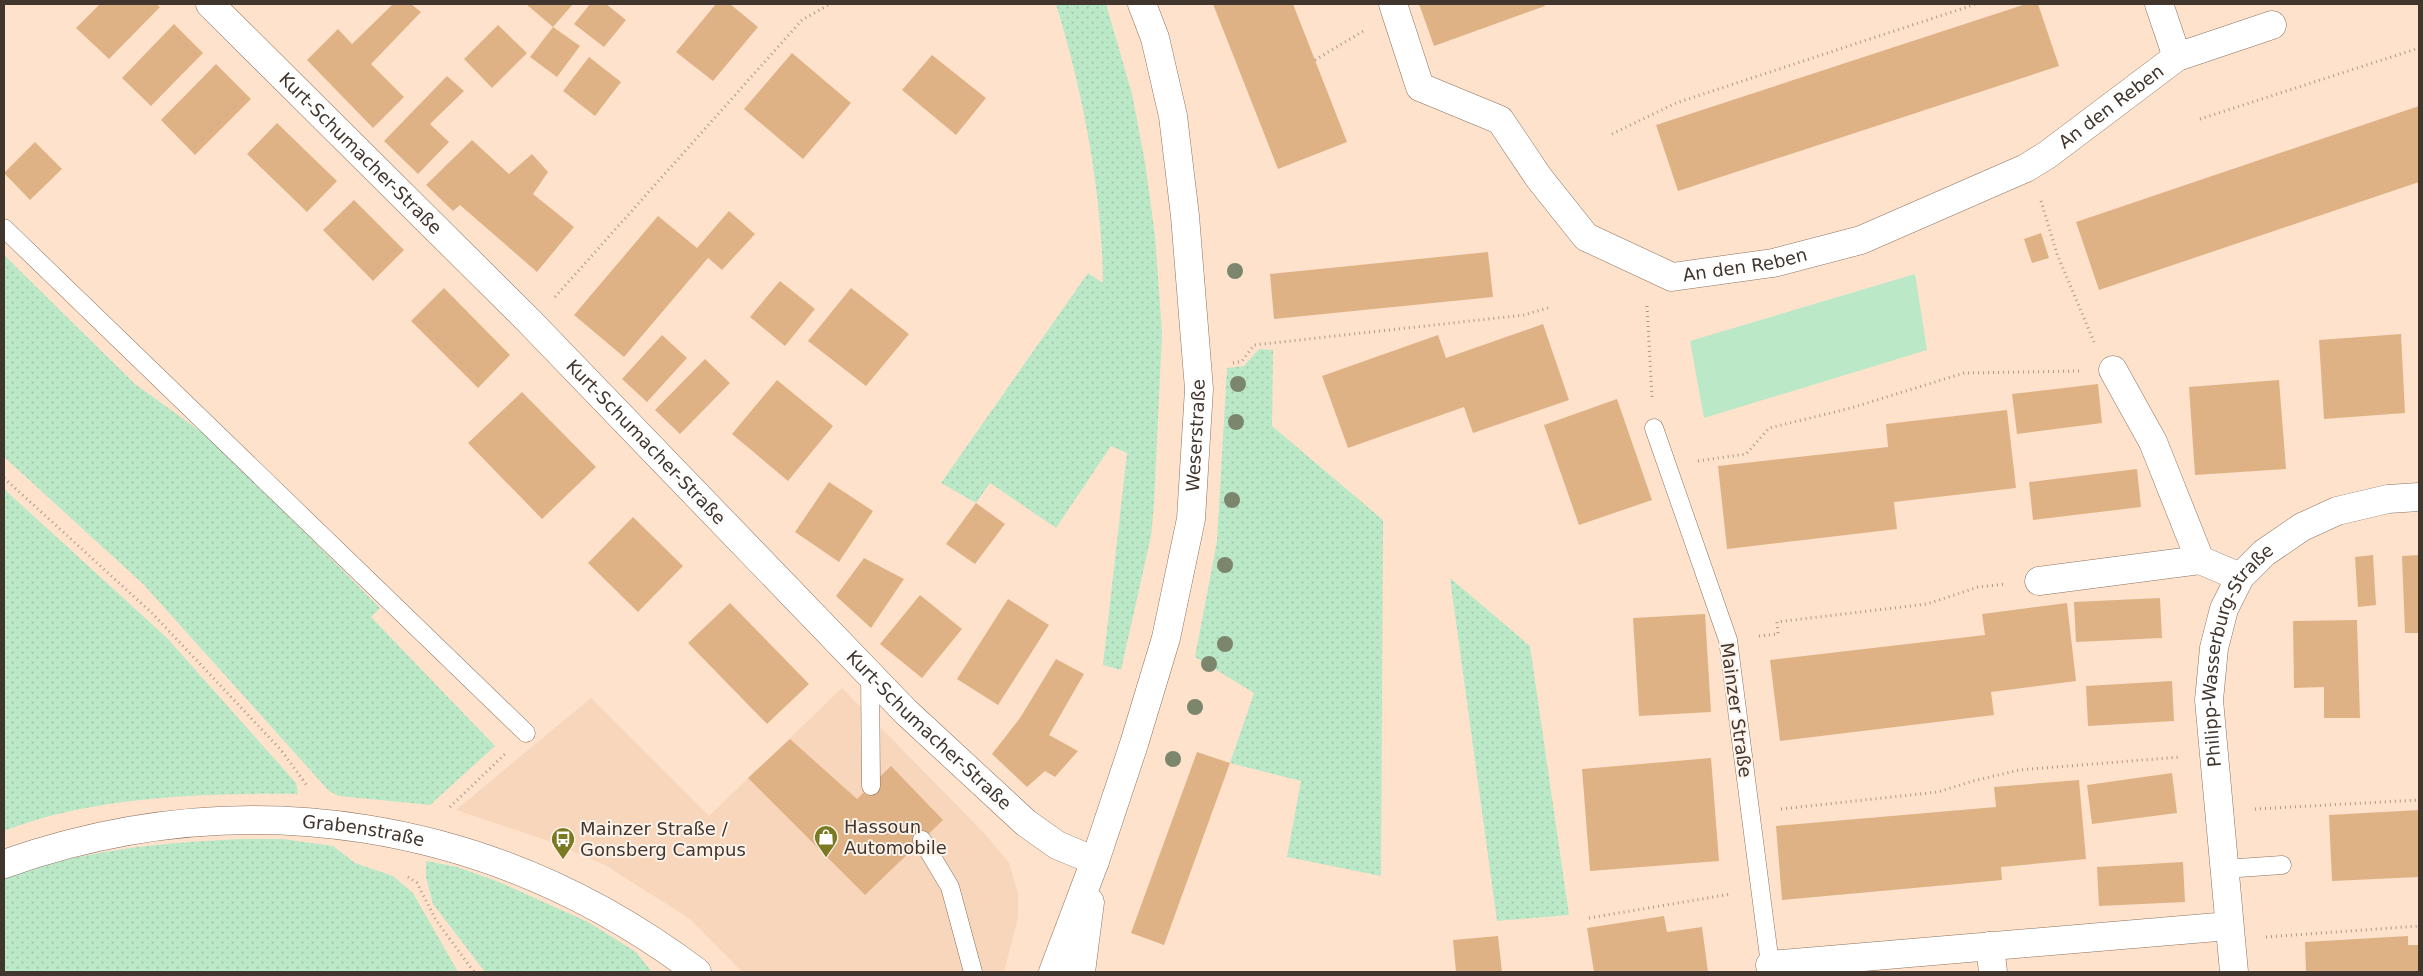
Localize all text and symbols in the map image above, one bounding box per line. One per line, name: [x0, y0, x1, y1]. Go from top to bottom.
street label: An den Reben: [2054, 60, 2167, 152]
street label: Kurt-Schumacher-Straße: [275, 68, 446, 238]
street label: An den Reben: [1681, 244, 1809, 285]
street label: Kurt-Schumacher-Straße: [562, 355, 730, 528]
street label: Weserstraße: [1182, 378, 1209, 493]
street label: Philipp-Wasserburg-Straße: [2198, 539, 2277, 768]
street label: Mainzer Straße: [1717, 641, 1756, 779]
street label: Kurt-Schumacher-Straße: [842, 646, 1016, 814]
street label: Grabenstraße: [301, 811, 427, 850]
place label: Hassoun Automobile: [844, 816, 947, 858]
place label: Mainzer Straße / Gonsberg Campus: [580, 818, 746, 860]
shop icon: Hassoun Automobile: [813, 824, 839, 858]
bus stop icon: Mainzer Straße / Gonsberg Campus: [550, 826, 576, 860]

